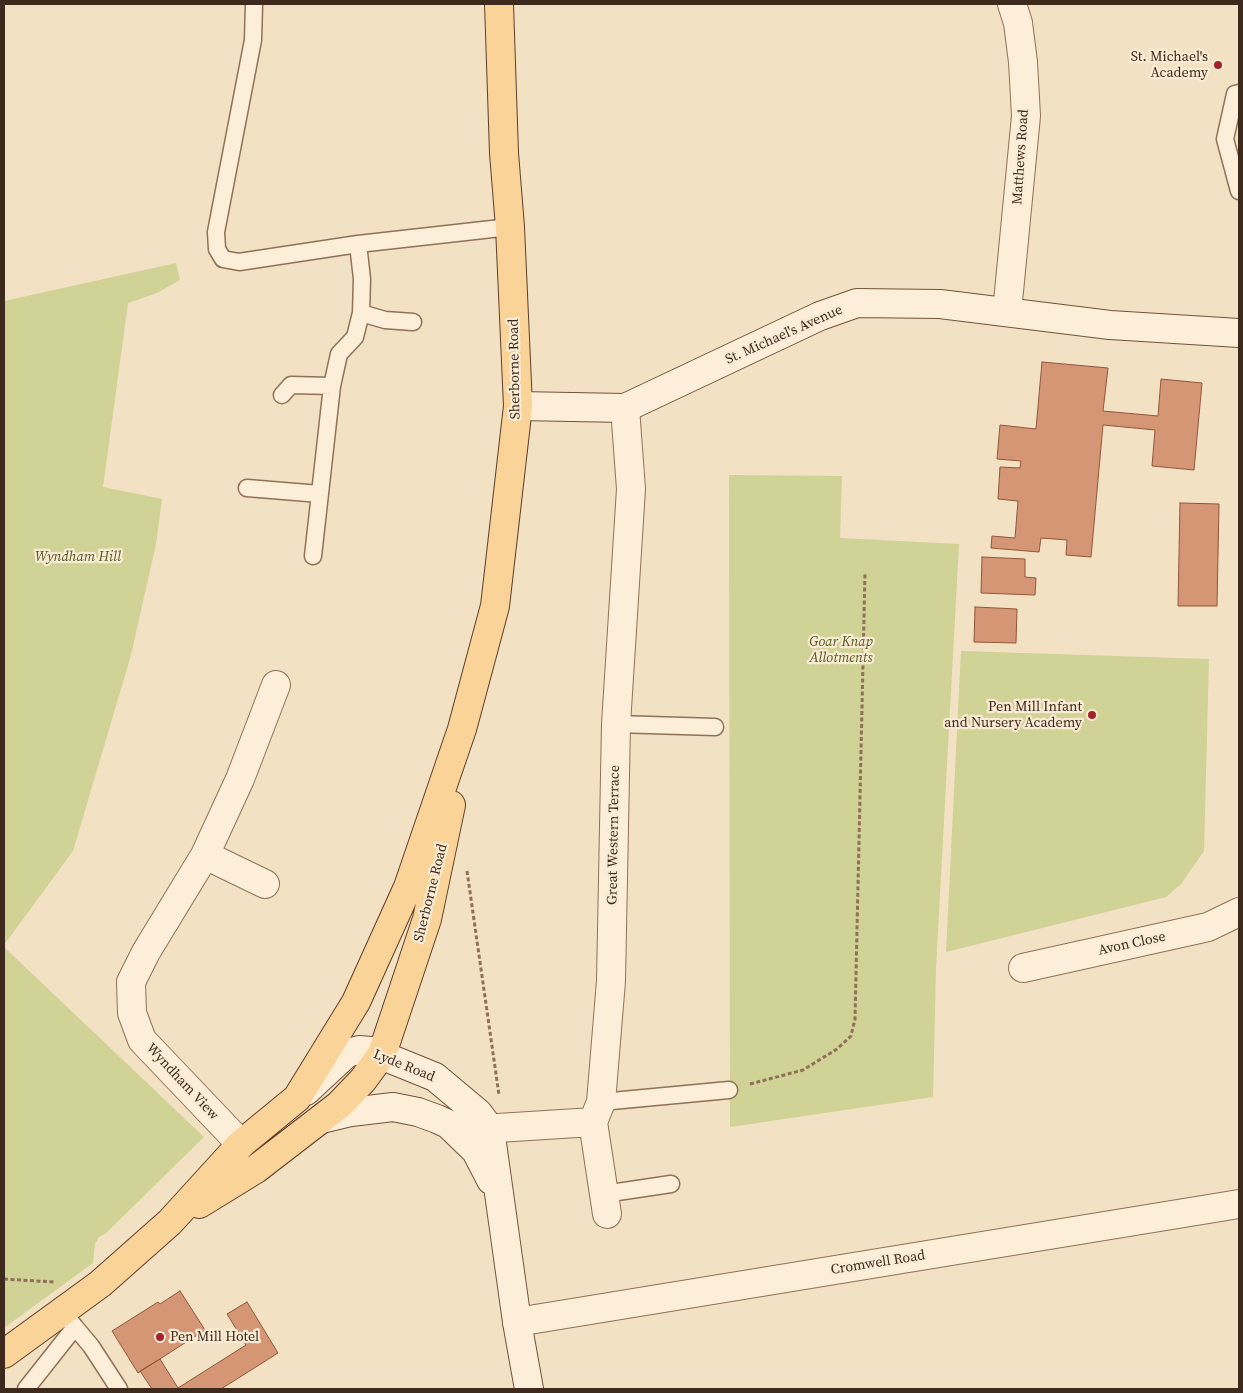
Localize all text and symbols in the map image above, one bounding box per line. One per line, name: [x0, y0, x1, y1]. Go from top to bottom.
place label: St. Michael's Academy: [1131, 49, 1208, 82]
marker: St. Michael's Academy: [1212, 59, 1224, 71]
street label: Matthews Road: [1009, 109, 1033, 205]
street label: St. Michael's Avenue: [723, 302, 845, 368]
street label: Sherborne Road: [506, 319, 524, 419]
park label: Wyndham Hill: [35, 549, 121, 565]
park label: Goar Knap Allotments: [809, 634, 873, 666]
place label: Pen Mill Infant and Nursery Academy: [944, 699, 1082, 732]
marker: Pen Mill Infant and Nursery Academy: [1086, 709, 1098, 721]
street label: Great Western Terrace: [604, 765, 624, 905]
street label: Sherborne Road: [411, 842, 451, 944]
street label: Avon Close: [1097, 929, 1167, 959]
street label: Wyndham View: [142, 1040, 222, 1124]
street label: Lyde Road: [371, 1046, 437, 1086]
street label: Cromwell Road: [830, 1247, 926, 1279]
place label: Pen Mill Hotel: [170, 1329, 259, 1345]
marker: Pen Mill Hotel: [154, 1331, 166, 1343]

